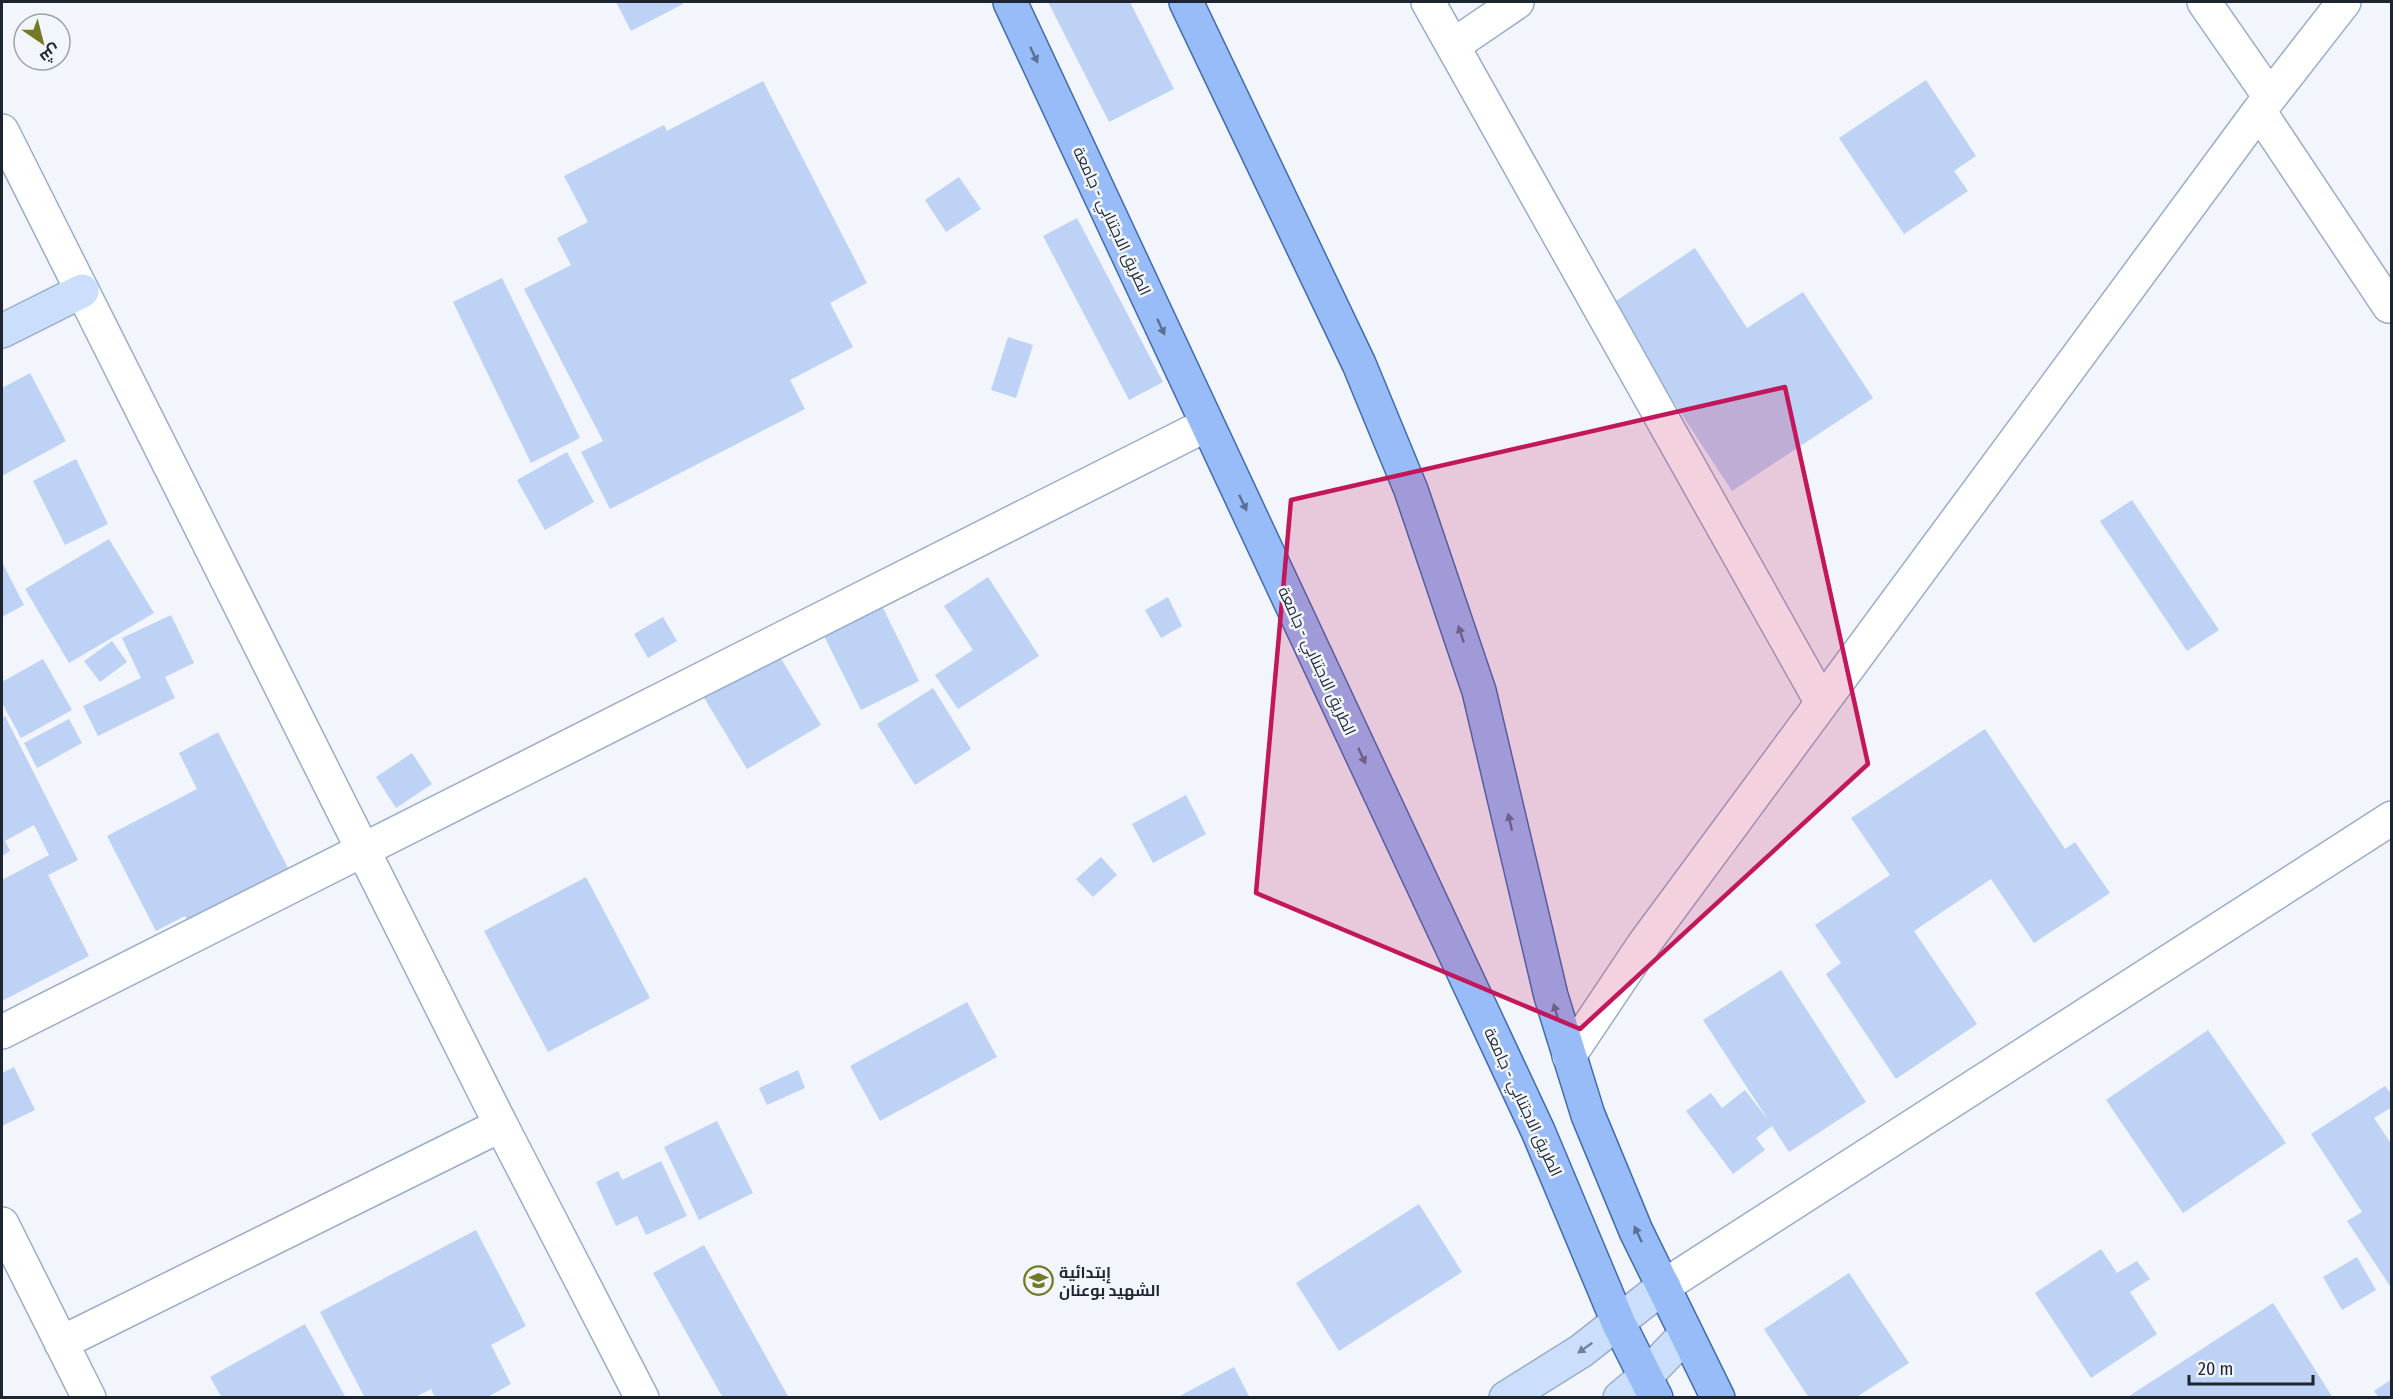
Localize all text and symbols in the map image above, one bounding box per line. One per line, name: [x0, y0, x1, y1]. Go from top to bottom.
north arrow: [12, 12, 72, 72]
text: ش: [36, 40, 64, 68]
one-way arrow: [1030, 46, 1039, 63]
street label: الطريق الاجتنابي - جامعة: [1066, 144, 1155, 300]
one-way arrow: [1156, 318, 1165, 335]
one-way arrow: [1238, 495, 1248, 513]
street label: الطريق الاجتنابي - جامعة: [1271, 584, 1360, 740]
one-way arrow: [1456, 625, 1465, 643]
one-way arrow: [1357, 747, 1366, 764]
one-way arrow: [1505, 813, 1514, 832]
one-way arrow: [1551, 1003, 1560, 1021]
street label: الطريق الاجتنابي - جامعة: [1477, 1025, 1566, 1181]
one-way arrow: [1634, 1225, 1643, 1242]
place label: إبتدائية الشهيد بوعنان: [1059, 1263, 1160, 1300]
school or university icon: إبتدائية الشهيد بوعنان: [1022, 1265, 1054, 1297]
one-way arrow: [1577, 1342, 1593, 1354]
scale bar: [2189, 1348, 2314, 1386]
text: 20 m: [2198, 1358, 2233, 1380]

